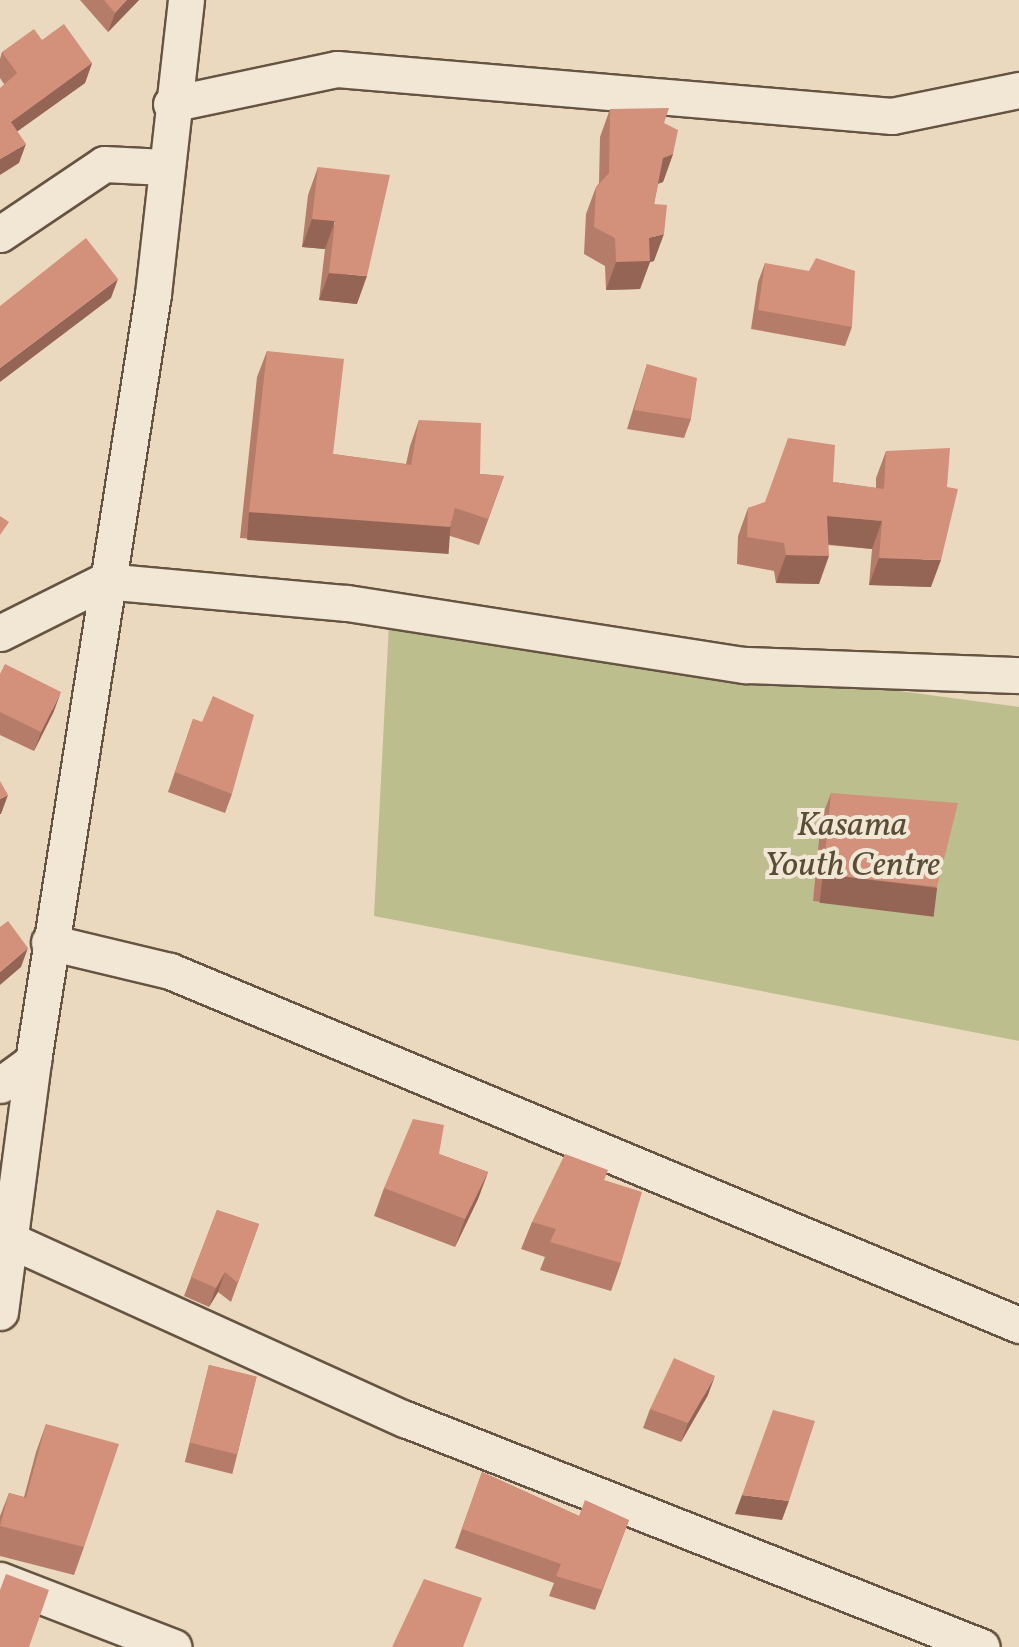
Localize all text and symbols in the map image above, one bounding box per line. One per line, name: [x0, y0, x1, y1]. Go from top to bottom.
park label: Kasama Youth Centre: [764, 805, 940, 887]

